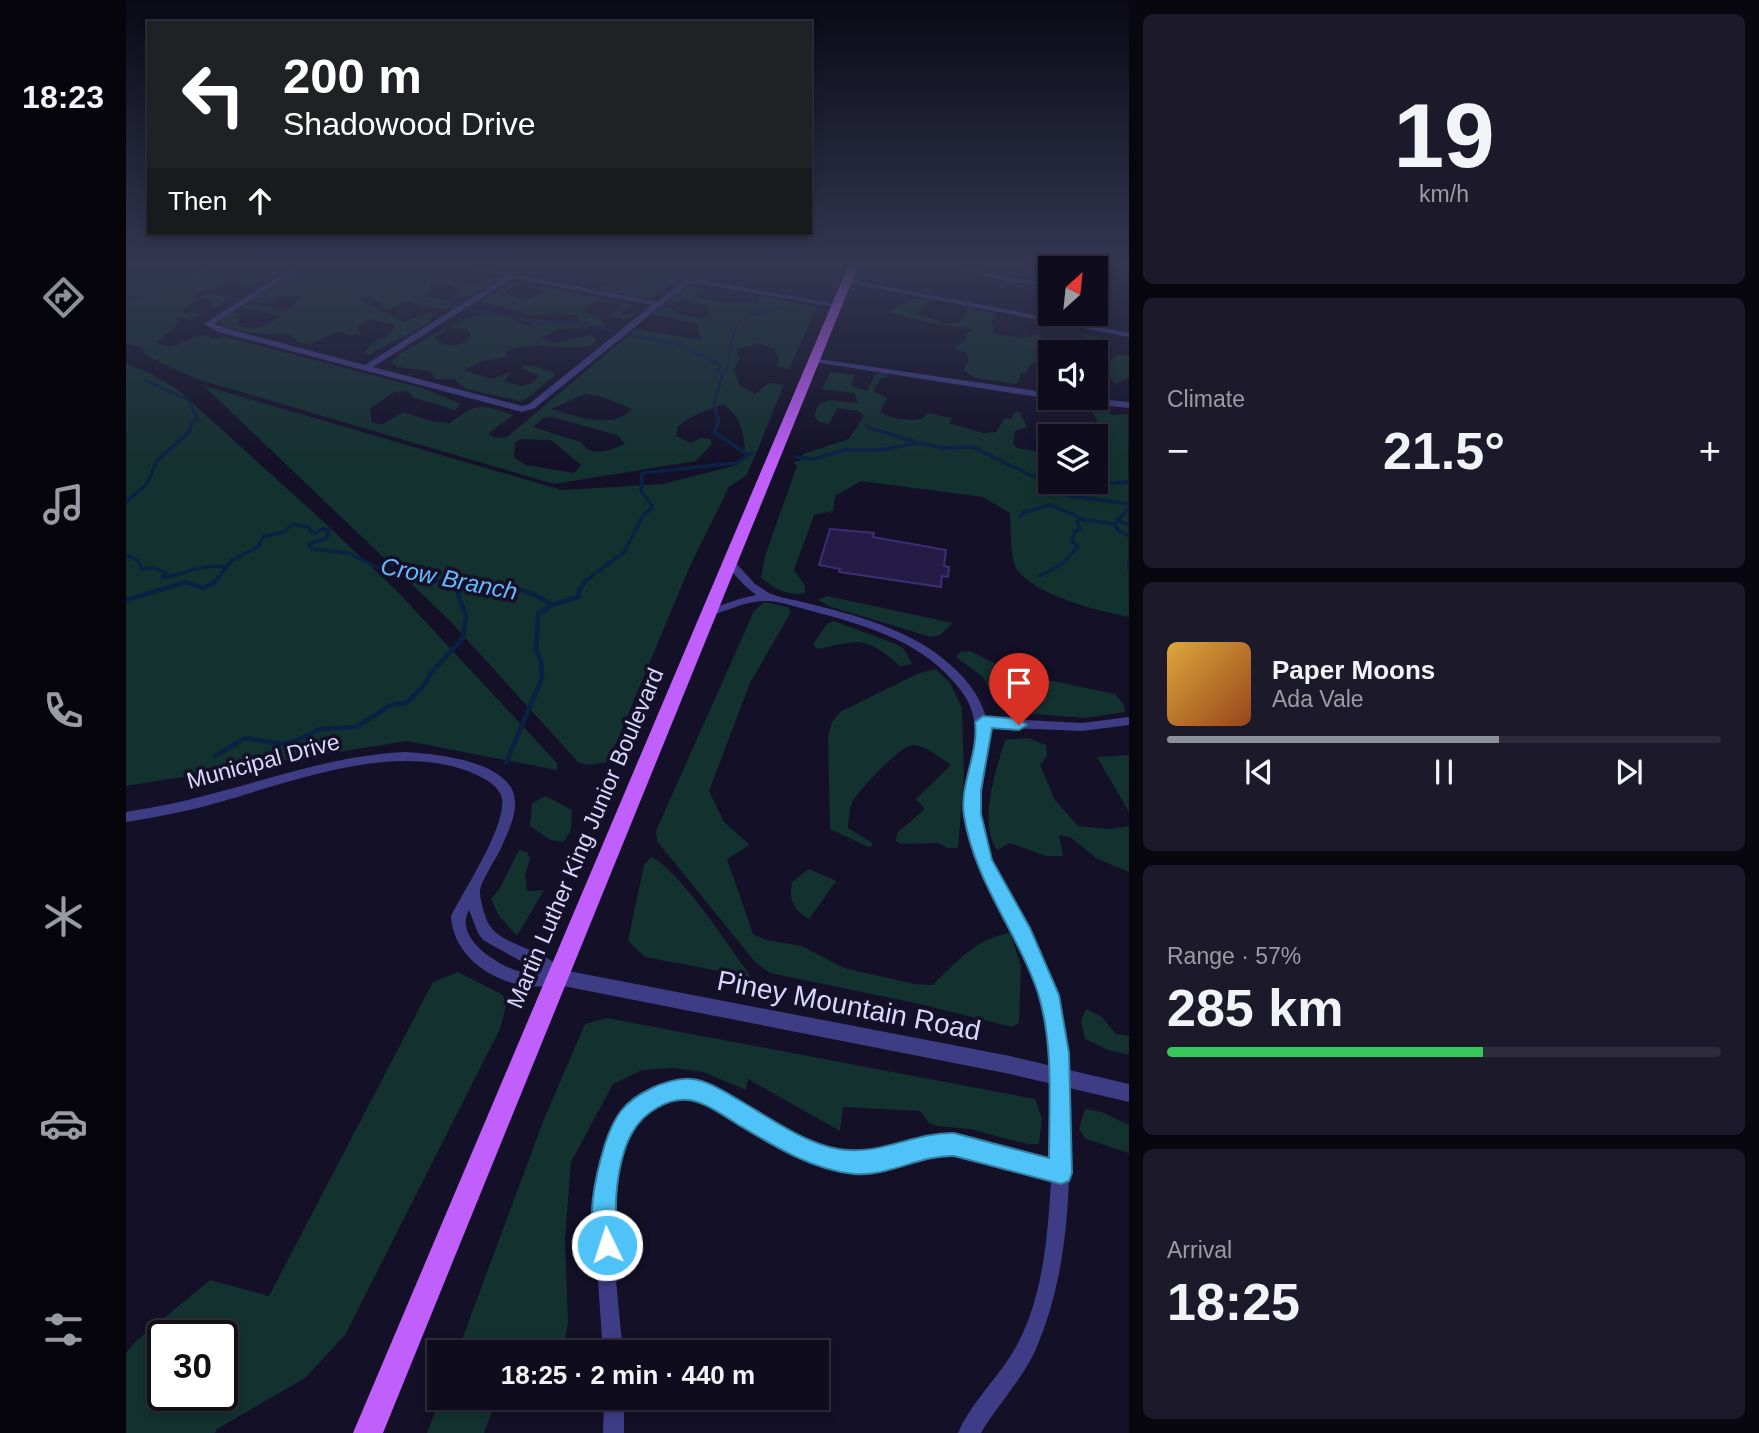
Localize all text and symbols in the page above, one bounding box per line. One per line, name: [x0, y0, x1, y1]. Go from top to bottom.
icon: left: [168, 49, 259, 140]
text: 200 m: [283, 49, 422, 103]
text: 18:23: [22, 79, 104, 115]
text: 19: [1393, 85, 1495, 186]
text: Shadowood Drive: [283, 106, 536, 142]
text: km/h: [1419, 181, 1469, 207]
icon: ahead: [241, 182, 279, 220]
text: Then: [168, 186, 227, 216]
north arrow: [1038, 256, 1108, 326]
map controls: [1038, 256, 1108, 494]
icon: directions: [39, 273, 88, 322]
button: sound: [1038, 340, 1108, 410]
text: Climate: [1167, 386, 1245, 412]
text: 21.5°: [1383, 422, 1505, 480]
button: layers: [1038, 424, 1108, 494]
text: −: [1167, 430, 1189, 472]
text: +: [1699, 430, 1721, 472]
icon: music: [39, 480, 88, 529]
water label: Crow Branch: [378, 552, 520, 605]
pin: [989, 653, 1049, 725]
text: Paper Moons: [1272, 655, 1435, 685]
street label: Martin Luther King Junior Boulevard: [501, 664, 669, 1012]
icon: arrive: [1000, 664, 1038, 702]
icon: phone: [39, 686, 88, 735]
text: Ada Vale: [1272, 686, 1364, 712]
street label: Municipal Drive: [184, 728, 342, 794]
icon: previous: [1240, 753, 1278, 791]
icon: pause: [1425, 753, 1463, 791]
icon: next: [1610, 753, 1648, 791]
icon: climate: [39, 892, 88, 941]
text: Range · 57%: [1167, 943, 1301, 969]
street label: Piney Mountain Road: [715, 965, 983, 1046]
text: 285 km: [1167, 979, 1343, 1037]
icon: car: [39, 1099, 88, 1148]
position arrow: [570, 1208, 644, 1282]
text: Arrival: [1167, 1237, 1232, 1263]
text: 18:25: [1167, 1273, 1300, 1331]
icon: filters: [39, 1305, 88, 1354]
speed limit sign: 30: [147, 1320, 238, 1411]
text: 18:25 · 2 min · 440 m: [501, 1360, 755, 1390]

